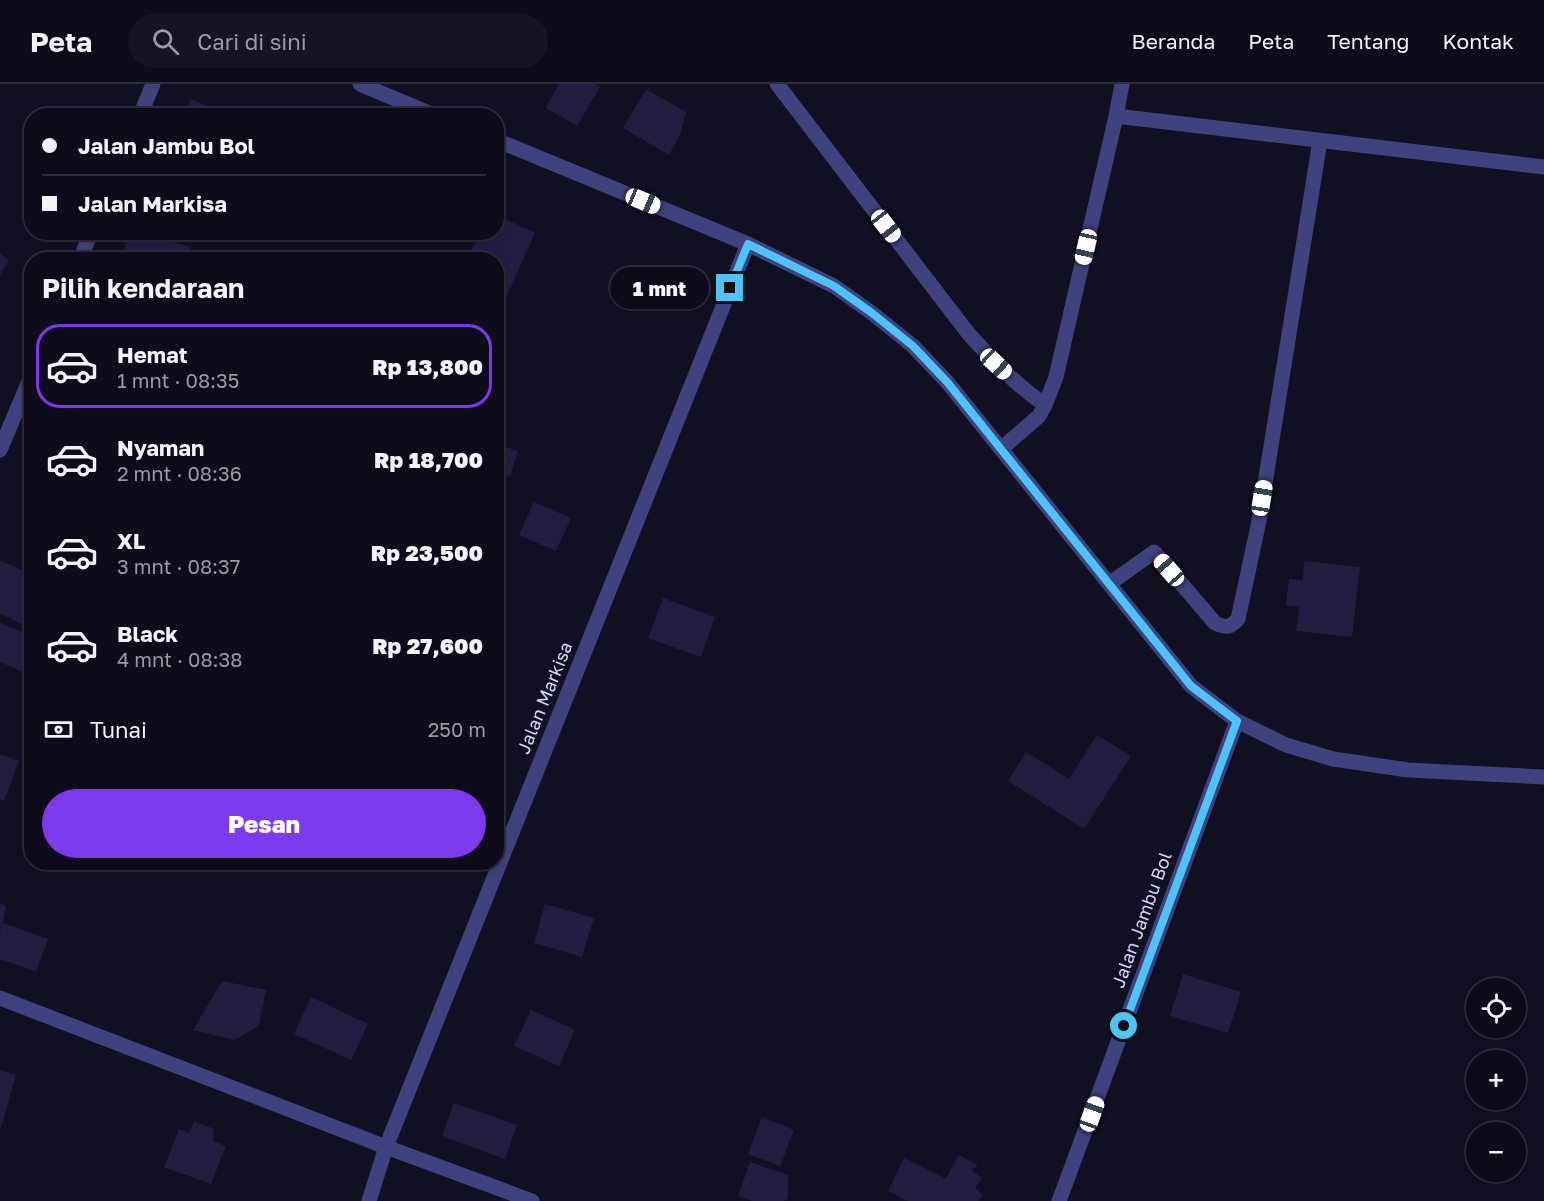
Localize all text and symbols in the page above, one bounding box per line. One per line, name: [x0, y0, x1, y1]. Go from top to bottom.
search box: [128, 14, 548, 68]
text: Peta: [30, 25, 92, 58]
icon: search: [149, 25, 182, 58]
text: Cari di sini: [197, 28, 307, 55]
text: Beranda: [1132, 28, 1215, 54]
text: Peta: [1248, 28, 1294, 54]
text: Tentang: [1327, 28, 1409, 54]
text: Kontak: [1442, 28, 1514, 54]
text: Jalan Jambu Bol: [78, 132, 255, 159]
car: [623, 186, 663, 216]
text: Jalan Markisa: [78, 190, 227, 217]
car: [868, 206, 904, 246]
car: [1073, 227, 1099, 267]
callout: 1 mnt: [610, 267, 709, 309]
text: Pilih kendaraan: [42, 272, 244, 304]
route end: [716, 274, 743, 301]
text: 1 mnt: [633, 276, 686, 300]
icon: car: [45, 339, 99, 393]
text: Hemat: [117, 341, 188, 368]
car: [977, 345, 1015, 383]
text: Rp 13,800: [372, 353, 483, 380]
text: 1 mnt · 08:35: [117, 368, 239, 392]
icon: car: [45, 432, 99, 486]
text: Nyaman: [117, 434, 204, 461]
text: Rp 18,700: [374, 446, 483, 473]
text: 2 mnt · 08:36: [117, 461, 242, 485]
car: [1250, 479, 1274, 517]
icon: car: [45, 525, 99, 579]
text: XL: [117, 527, 145, 554]
text: Rp 23,500: [371, 539, 483, 566]
car: [1150, 551, 1188, 589]
text: 3 mnt · 08:37: [117, 554, 240, 578]
icon: car: [45, 618, 99, 672]
text: Black: [117, 620, 178, 647]
text: Rp 27,600: [372, 632, 483, 659]
street label: Jalan Markisa: [512, 638, 577, 757]
text: 4 mnt · 08:38: [117, 647, 243, 671]
icon: cash: [42, 713, 75, 746]
text: Tunai: [90, 716, 147, 743]
text: 250 m: [428, 717, 486, 741]
button: Pesan: [42, 789, 486, 858]
street label: Jalan Jambu Bol: [1106, 849, 1176, 991]
map controls: [1466, 978, 1526, 1182]
button: locate: [1466, 978, 1526, 1038]
route start: [1110, 1012, 1137, 1039]
button: +: [1466, 1050, 1526, 1110]
car: [1077, 1094, 1107, 1134]
button: −: [1466, 1122, 1526, 1182]

